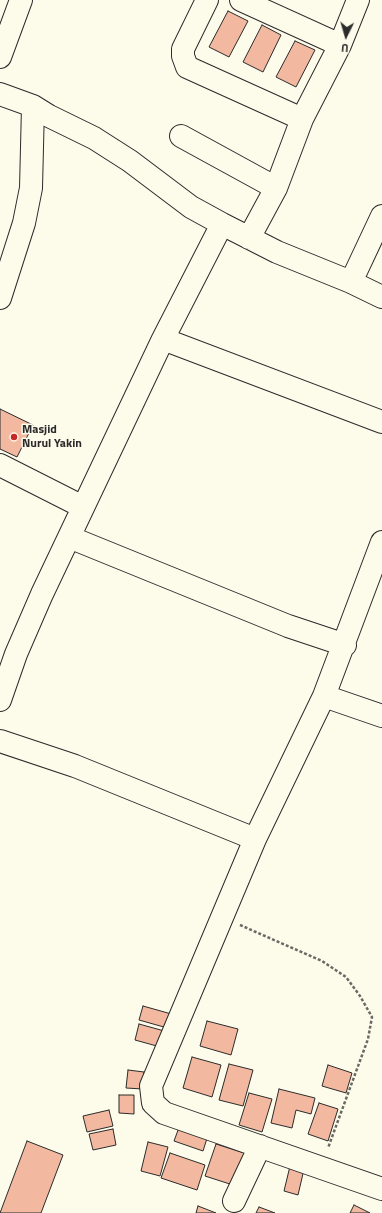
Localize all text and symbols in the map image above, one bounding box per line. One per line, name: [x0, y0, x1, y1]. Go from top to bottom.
north arrow: [326, 16, 366, 56]
text: U: [341, 40, 349, 56]
place label: Masjid Nurul Yakin: [22, 423, 82, 451]
marker: Masjid Nurul Yakin: [9, 432, 19, 442]

